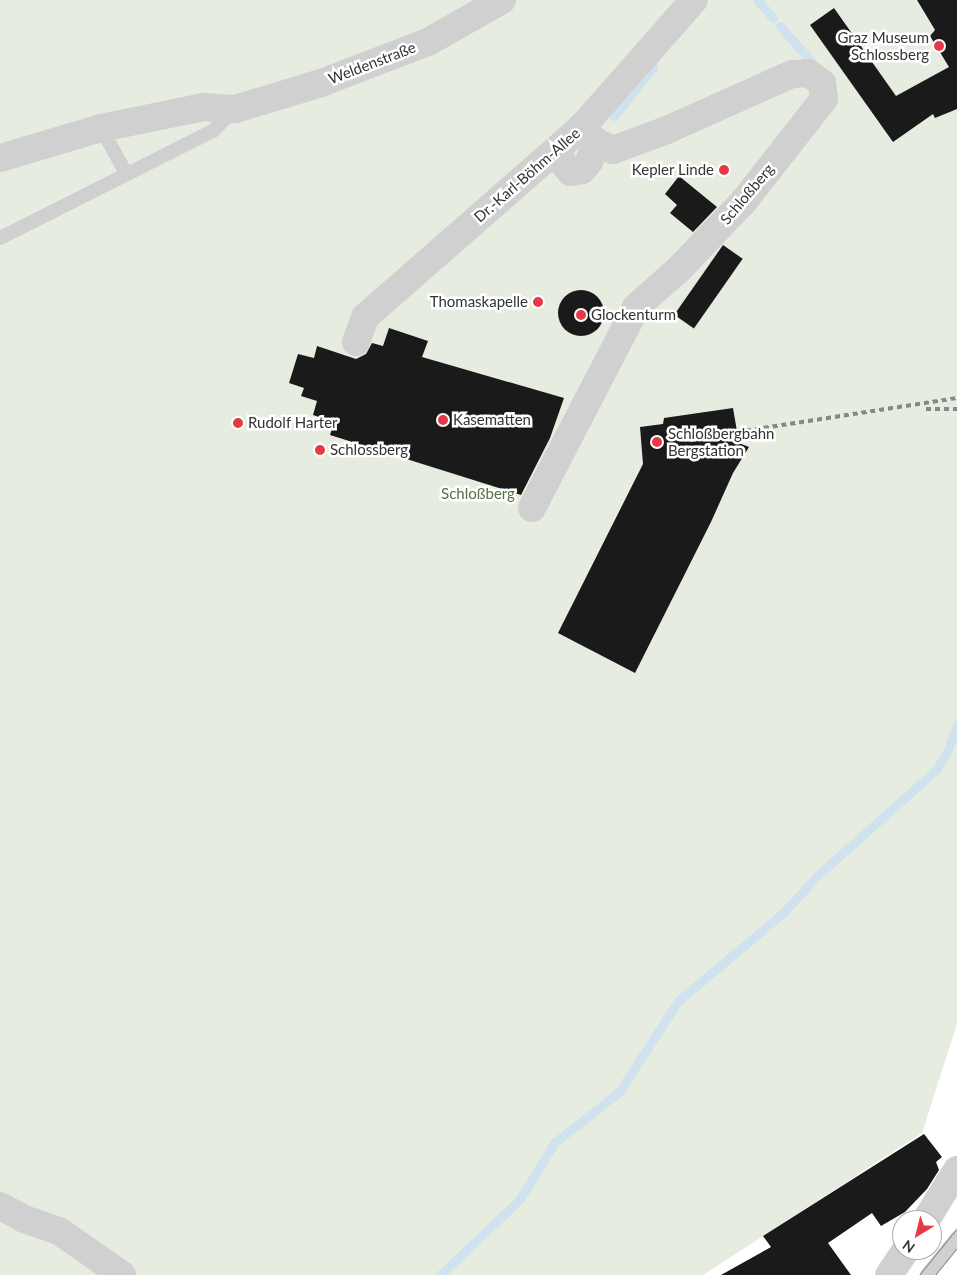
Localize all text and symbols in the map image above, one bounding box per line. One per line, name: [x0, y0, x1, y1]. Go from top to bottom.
place label: Graz Museum Schlossberg: [837, 28, 929, 63]
street label: Weldenstraße: [326, 38, 418, 88]
marker: Graz Museum Schlossberg: [933, 40, 945, 52]
street label: Dr.-Karl-Böhm-Allee: [470, 124, 584, 226]
street label: Schloßberg: [716, 160, 778, 228]
place label: Kepler Linde: [632, 161, 714, 179]
marker: Kepler Linde: [718, 164, 730, 176]
place label: Thomaskapelle: [430, 293, 528, 311]
marker: Thomaskapelle: [532, 296, 544, 308]
place label: Glockenturm: [591, 306, 676, 324]
marker: Glockenturm: [575, 309, 587, 321]
place label: Kasematten: [453, 411, 531, 429]
place label: Rudolf Harter: [248, 414, 338, 432]
marker: Kasematten: [437, 414, 449, 426]
marker: Rudolf Harter: [232, 417, 244, 429]
place label: Schloßbergbahn Bergstation: [668, 424, 774, 459]
marker: Schloßbergbahn Bergstation: [650, 435, 664, 449]
place label: Schlossberg: [330, 441, 408, 459]
marker: Schlossberg: [314, 444, 326, 456]
park label: Schloßberg: [441, 485, 515, 503]
north arrow: [892, 1210, 942, 1260]
text: N: [899, 1237, 918, 1257]

